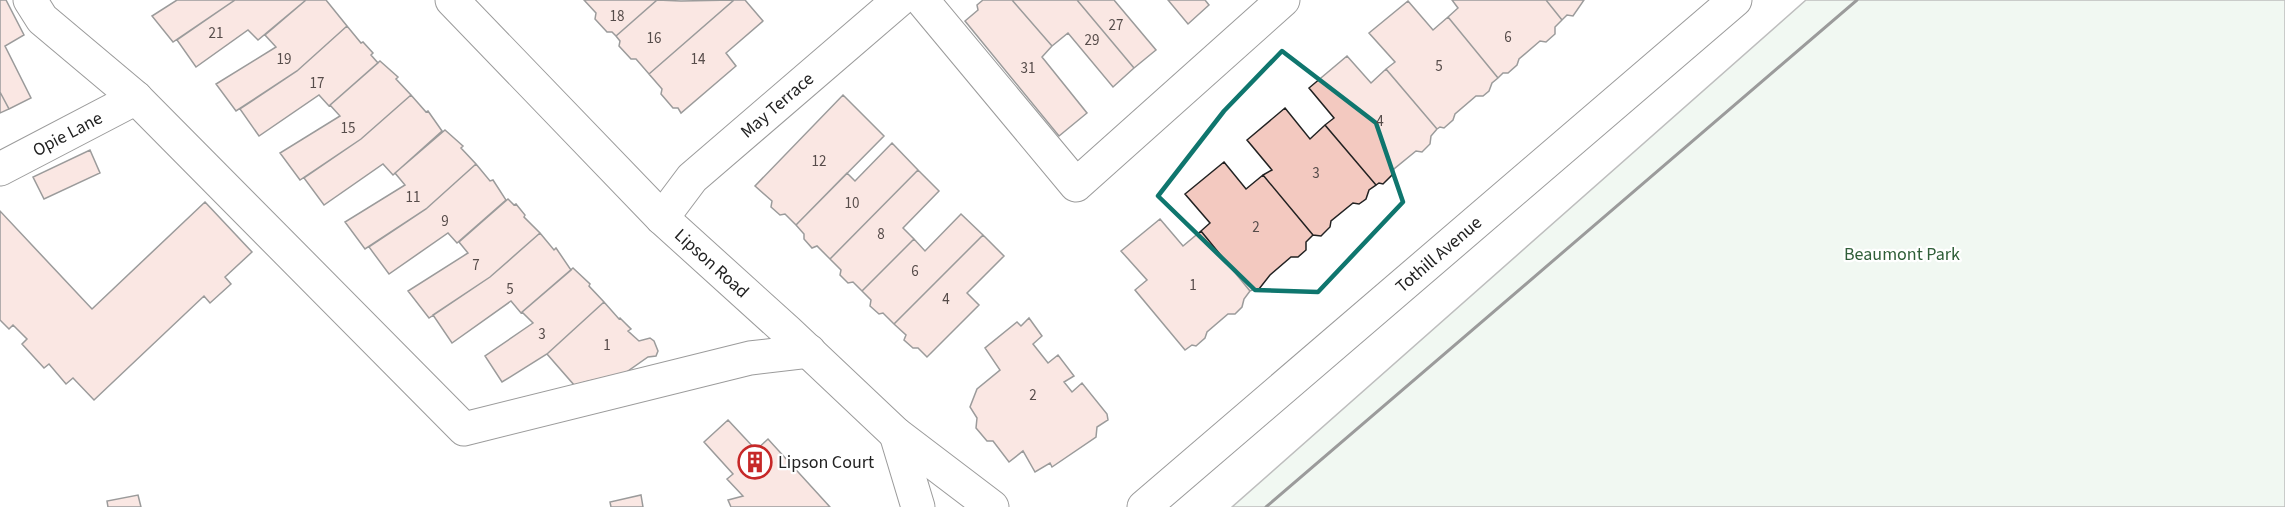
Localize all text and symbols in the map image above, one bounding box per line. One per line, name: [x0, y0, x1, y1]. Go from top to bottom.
house number: 18: [610, 6, 624, 27]
house number: 27: [1109, 15, 1123, 36]
house number: 21: [209, 23, 223, 44]
house number: 6: [1504, 27, 1512, 48]
house number: 16: [647, 28, 661, 49]
house number: 29: [1085, 30, 1099, 51]
house number: 19: [277, 49, 291, 70]
house number: 14: [691, 49, 706, 70]
house number: 5: [1435, 56, 1443, 77]
house number: 31: [1021, 58, 1035, 79]
street label: May Terrace: [735, 67, 819, 144]
house number: 17: [310, 73, 324, 94]
street label: Opie Lane: [28, 106, 107, 163]
house number: 4: [1376, 111, 1384, 132]
house number: 15: [341, 118, 355, 139]
house number: 12: [812, 151, 826, 172]
house number: 3: [1312, 163, 1320, 184]
house number: 11: [406, 187, 420, 208]
house number: 10: [845, 193, 859, 214]
house number: 9: [441, 211, 449, 232]
street label: Tothill Avenue: [1390, 211, 1487, 299]
house number: 2: [1252, 217, 1260, 238]
street label: Lipson Road: [669, 223, 754, 304]
house number: 8: [877, 224, 885, 245]
park label: Beaumont Park: [1844, 242, 1960, 267]
house number: 7: [472, 255, 480, 276]
house number: 6: [911, 261, 919, 282]
house number: 1: [1189, 275, 1197, 296]
house number: 5: [506, 279, 514, 300]
house number: 4: [942, 289, 950, 310]
house number: 3: [538, 324, 546, 345]
house number: 1: [603, 335, 611, 356]
house number: 2: [1029, 385, 1037, 406]
building icon: Lipson Court: [737, 444, 773, 480]
place label: Lipson Court: [778, 450, 874, 475]

